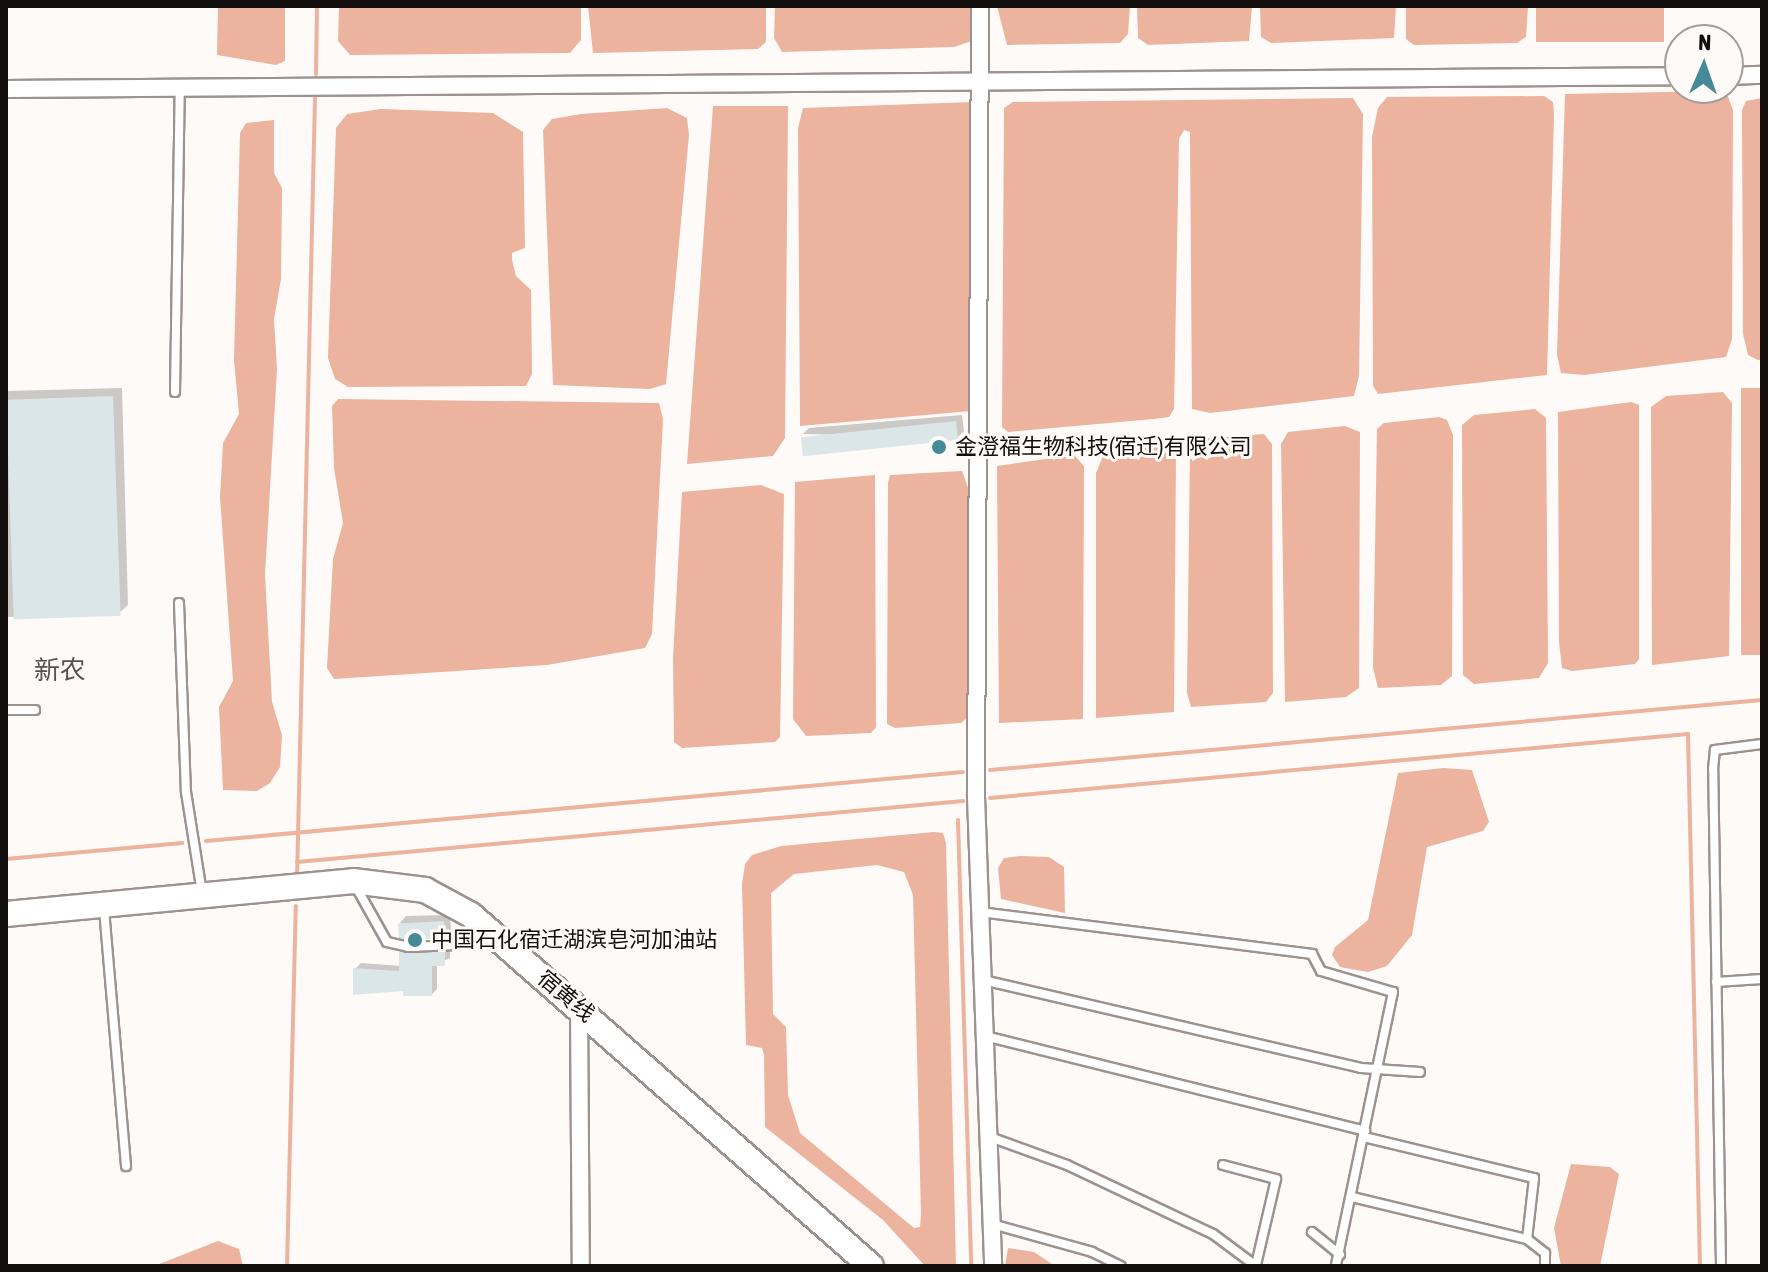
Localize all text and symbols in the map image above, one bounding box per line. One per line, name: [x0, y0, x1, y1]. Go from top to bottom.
north arrow: [1664, 24, 1744, 104]
text: N: [1698, 29, 1712, 55]
place label: 金澄福生物科技(宿迁)有限公司: [955, 434, 1252, 460]
marker: 金澄福生物科技(宿迁)有限公司: [930, 438, 948, 456]
district label: 新农: [34, 655, 86, 687]
place label: 中国石化宿迁湖滨皂河加油站: [431, 927, 717, 953]
marker: 中国石化宿迁湖滨皂河加油站: [406, 931, 424, 949]
street label: 宿黄线: [532, 965, 600, 1027]

